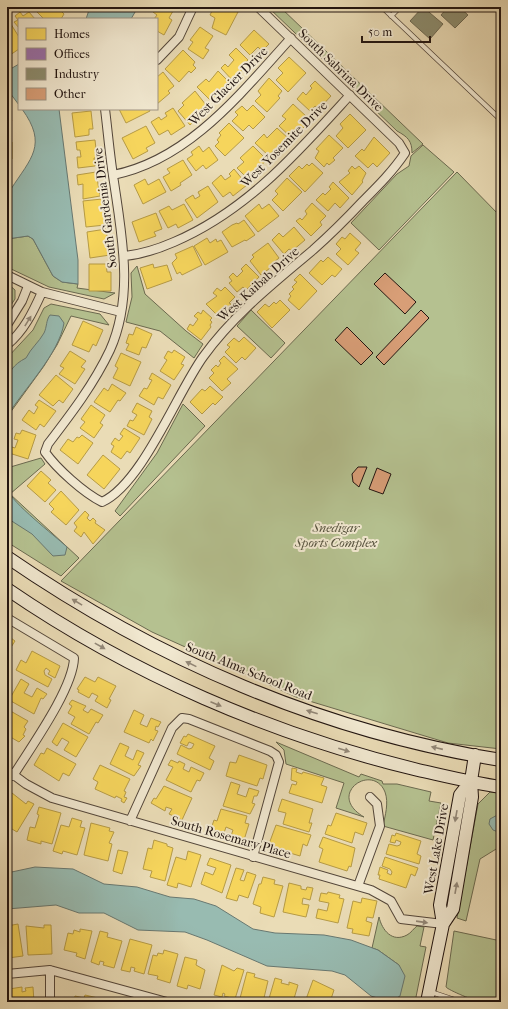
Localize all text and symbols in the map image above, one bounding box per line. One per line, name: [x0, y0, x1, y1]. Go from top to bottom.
legend: [18, 18, 158, 110]
scale bar: [362, 18, 430, 44]
text: 50 m: [368, 25, 392, 39]
street label: South Sabrina Drive: [295, 26, 387, 115]
text: Homes: [54, 27, 90, 41]
street label: West Glacier Drive: [185, 43, 271, 129]
text: Offices: [54, 47, 90, 61]
text: Industry: [54, 67, 100, 81]
text: Other: [54, 87, 86, 101]
street label: West Yosemite Drive: [237, 97, 331, 191]
street label: South Gardenia Drive: [90, 146, 120, 269]
street label: West Kaibab Drive: [214, 243, 302, 325]
one-way arrow: [24, 315, 31, 327]
park label: Snedigar Sports Complex: [294, 520, 377, 550]
one-way arrow: [71, 599, 83, 606]
street label: South Alma School Road: [184, 639, 315, 704]
one-way arrow: [94, 642, 106, 649]
one-way arrow: [186, 661, 197, 667]
one-way arrow: [211, 701, 223, 707]
one-way arrow: [306, 709, 318, 715]
one-way arrow: [431, 744, 443, 750]
one-way arrow: [338, 747, 350, 753]
street label: West Lake Drive: [420, 802, 451, 897]
one-way arrow: [453, 810, 459, 822]
street label: South Rosemary Place: [169, 813, 293, 861]
one-way arrow: [454, 882, 460, 894]
one-way arrow: [416, 919, 428, 925]

